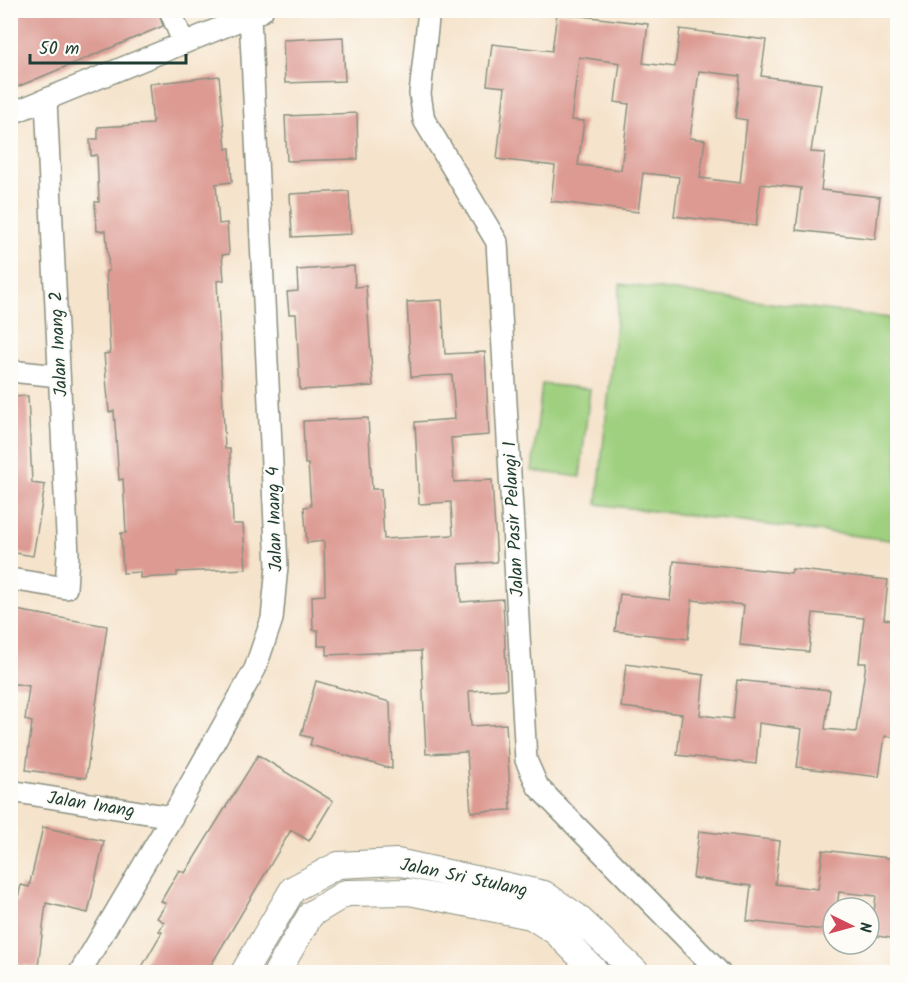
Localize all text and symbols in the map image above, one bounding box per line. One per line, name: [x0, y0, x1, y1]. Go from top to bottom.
scale bar: [30, 27, 186, 65]
text: 50 m: [39, 35, 79, 64]
street label: Jalan Inang 2: [42, 290, 77, 398]
street label: Jalan Pasir Pelangi 1: [496, 440, 533, 598]
street label: Jalan Inang 4: [259, 466, 292, 572]
street label: Jalan Inang: [45, 784, 137, 827]
street label: Jalan Sri Stulang: [397, 851, 530, 906]
north arrow: [821, 896, 881, 956]
text: N: [852, 921, 877, 933]

